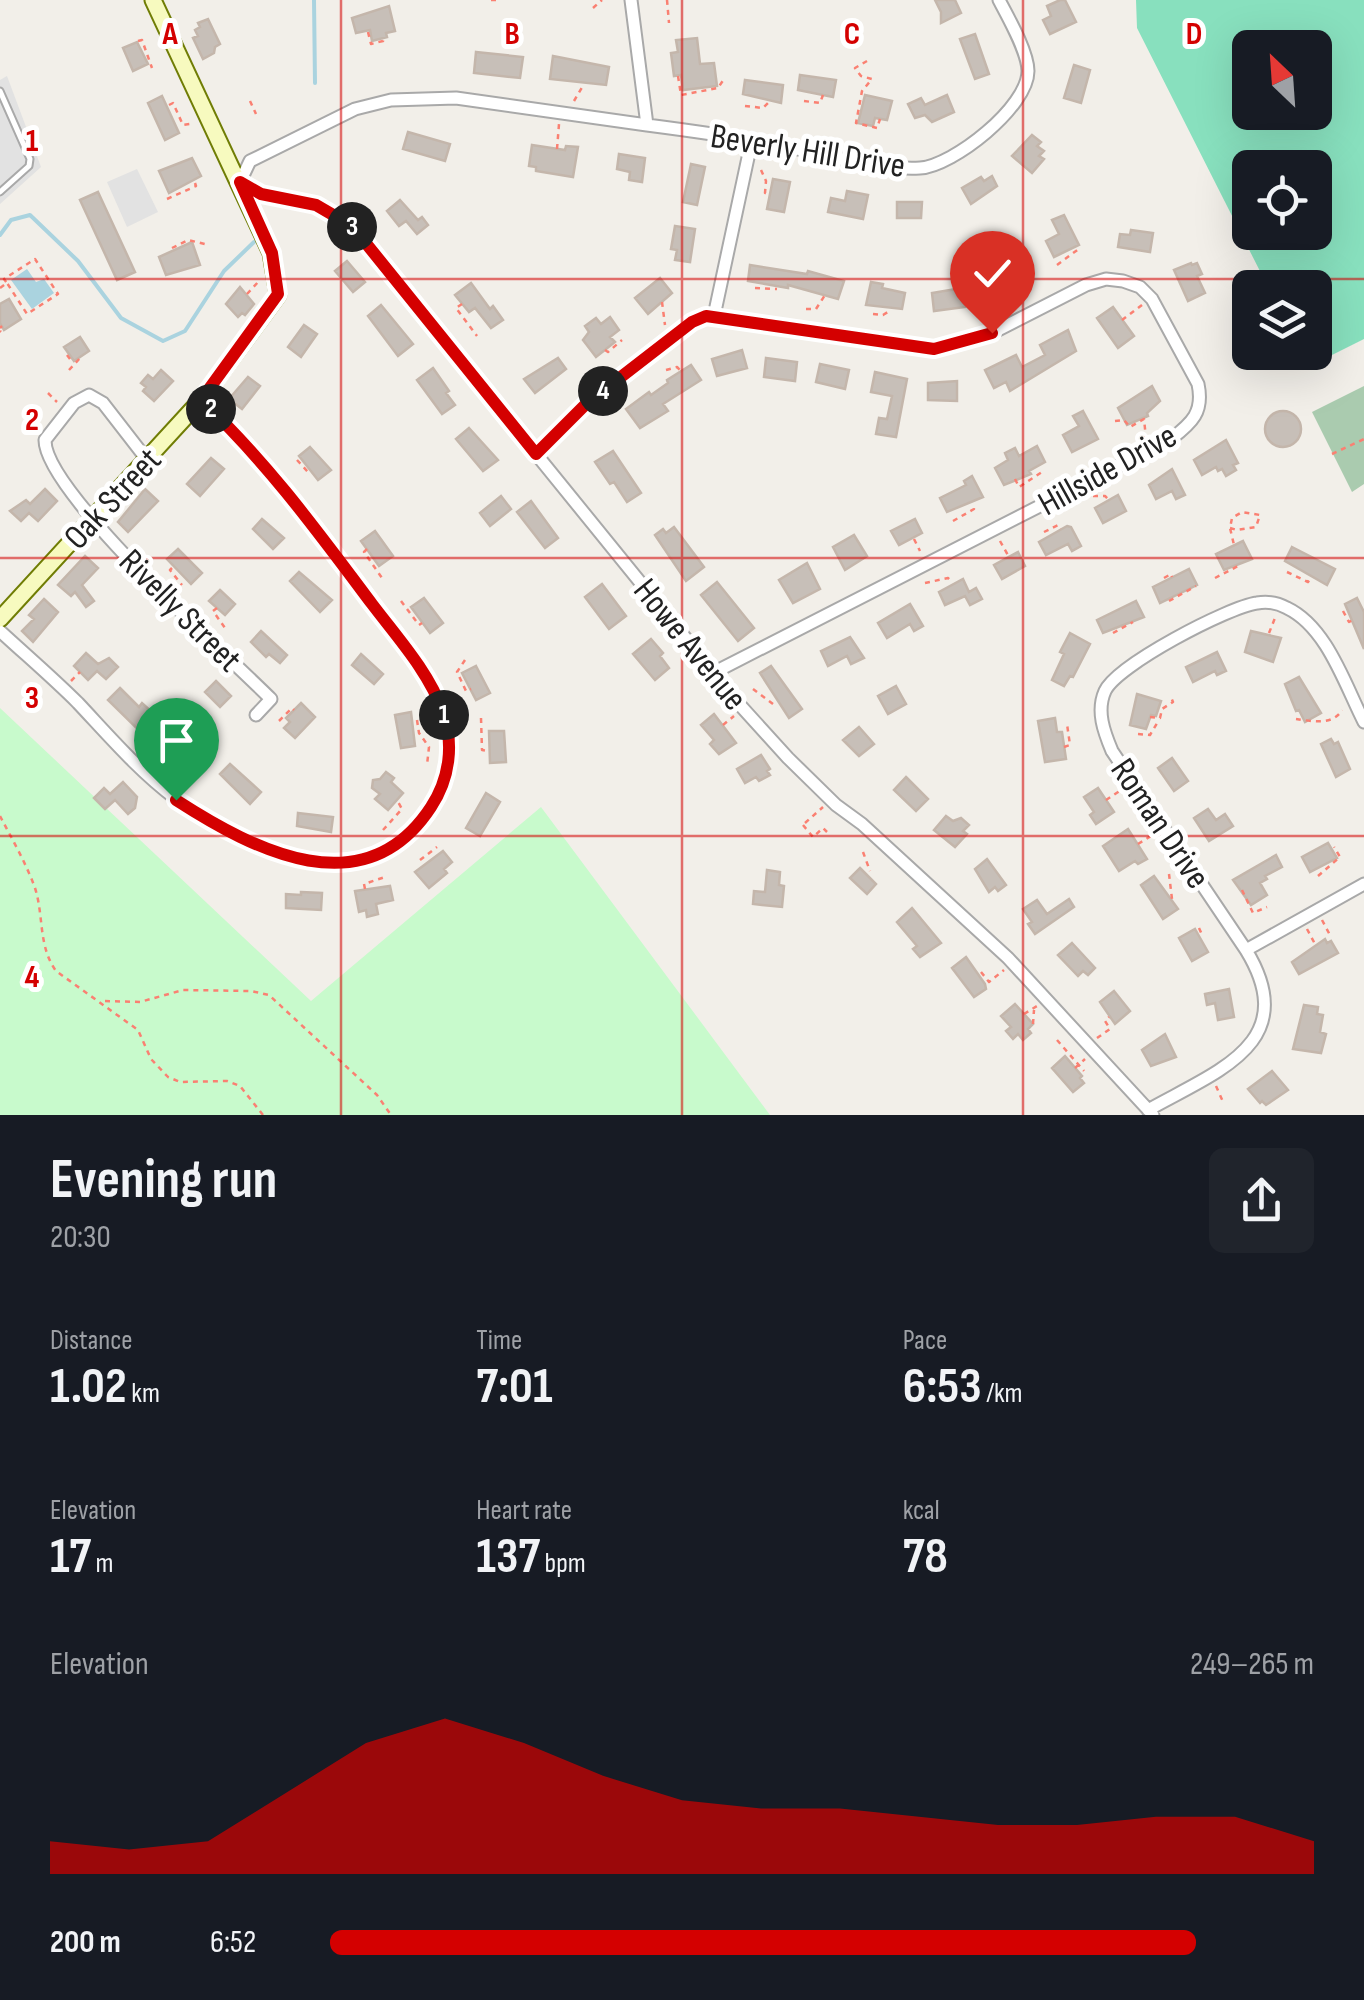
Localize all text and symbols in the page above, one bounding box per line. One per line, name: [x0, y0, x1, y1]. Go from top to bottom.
text: A: [161, 15, 178, 54]
text: B: [504, 15, 520, 54]
text: C: [844, 15, 860, 54]
text: D: [1186, 15, 1202, 54]
north arrow: [1232, 30, 1332, 130]
map controls: [1232, 30, 1332, 370]
street label: Beverly Hill Drive: [707, 115, 908, 188]
text: 1: [26, 122, 39, 161]
button: locate: [1232, 150, 1332, 250]
pin: 3: [327, 202, 377, 252]
text: 3: [346, 210, 358, 243]
pin: [950, 231, 1035, 334]
icon: check: [965, 246, 1020, 301]
button: layers: [1232, 270, 1332, 370]
pin: 4: [578, 366, 628, 416]
text: 4: [596, 374, 610, 407]
pin: 2: [186, 384, 236, 434]
text: 2: [205, 392, 217, 425]
text: 2: [25, 401, 39, 440]
street label: Hillside Drive: [1031, 415, 1185, 526]
street label: Oak Street: [55, 439, 171, 559]
street label: Rivelly Street: [110, 541, 250, 681]
street label: Howe Avenue: [624, 570, 756, 719]
text: 3: [25, 679, 39, 718]
pin: 1: [419, 690, 469, 740]
pin: [134, 698, 219, 801]
text: 1: [439, 698, 449, 731]
icon: arrive: [149, 713, 204, 768]
street label: Roman Drive: [1101, 751, 1219, 897]
text: 4: [25, 958, 40, 997]
text: Evening run: [50, 1147, 277, 1214]
button: share: [1209, 1148, 1314, 1253]
text: 20:30: [50, 1218, 111, 1257]
text: Distance: [50, 1324, 133, 1357]
text: Time: [476, 1324, 522, 1357]
text: Pace: [903, 1324, 947, 1357]
text: 1.02: [50, 1357, 127, 1417]
text: 7:01: [476, 1357, 553, 1417]
text: 6:53: [903, 1357, 982, 1417]
text: km: [127, 1377, 160, 1410]
text: /km: [982, 1377, 1023, 1410]
text: Elevation: [50, 1494, 136, 1527]
text: Heart rate: [476, 1494, 572, 1527]
text: kcal: [903, 1494, 940, 1527]
text: 17: [50, 1527, 91, 1587]
text: 137: [476, 1527, 540, 1587]
text: 78: [903, 1527, 948, 1587]
text: m: [91, 1547, 114, 1580]
text: bpm: [540, 1547, 586, 1580]
text: Elevation: [50, 1645, 149, 1684]
text: 249–265 m: [1190, 1645, 1314, 1684]
text: 200 m: [50, 1923, 121, 1962]
text: 6:52: [210, 1923, 256, 1962]

